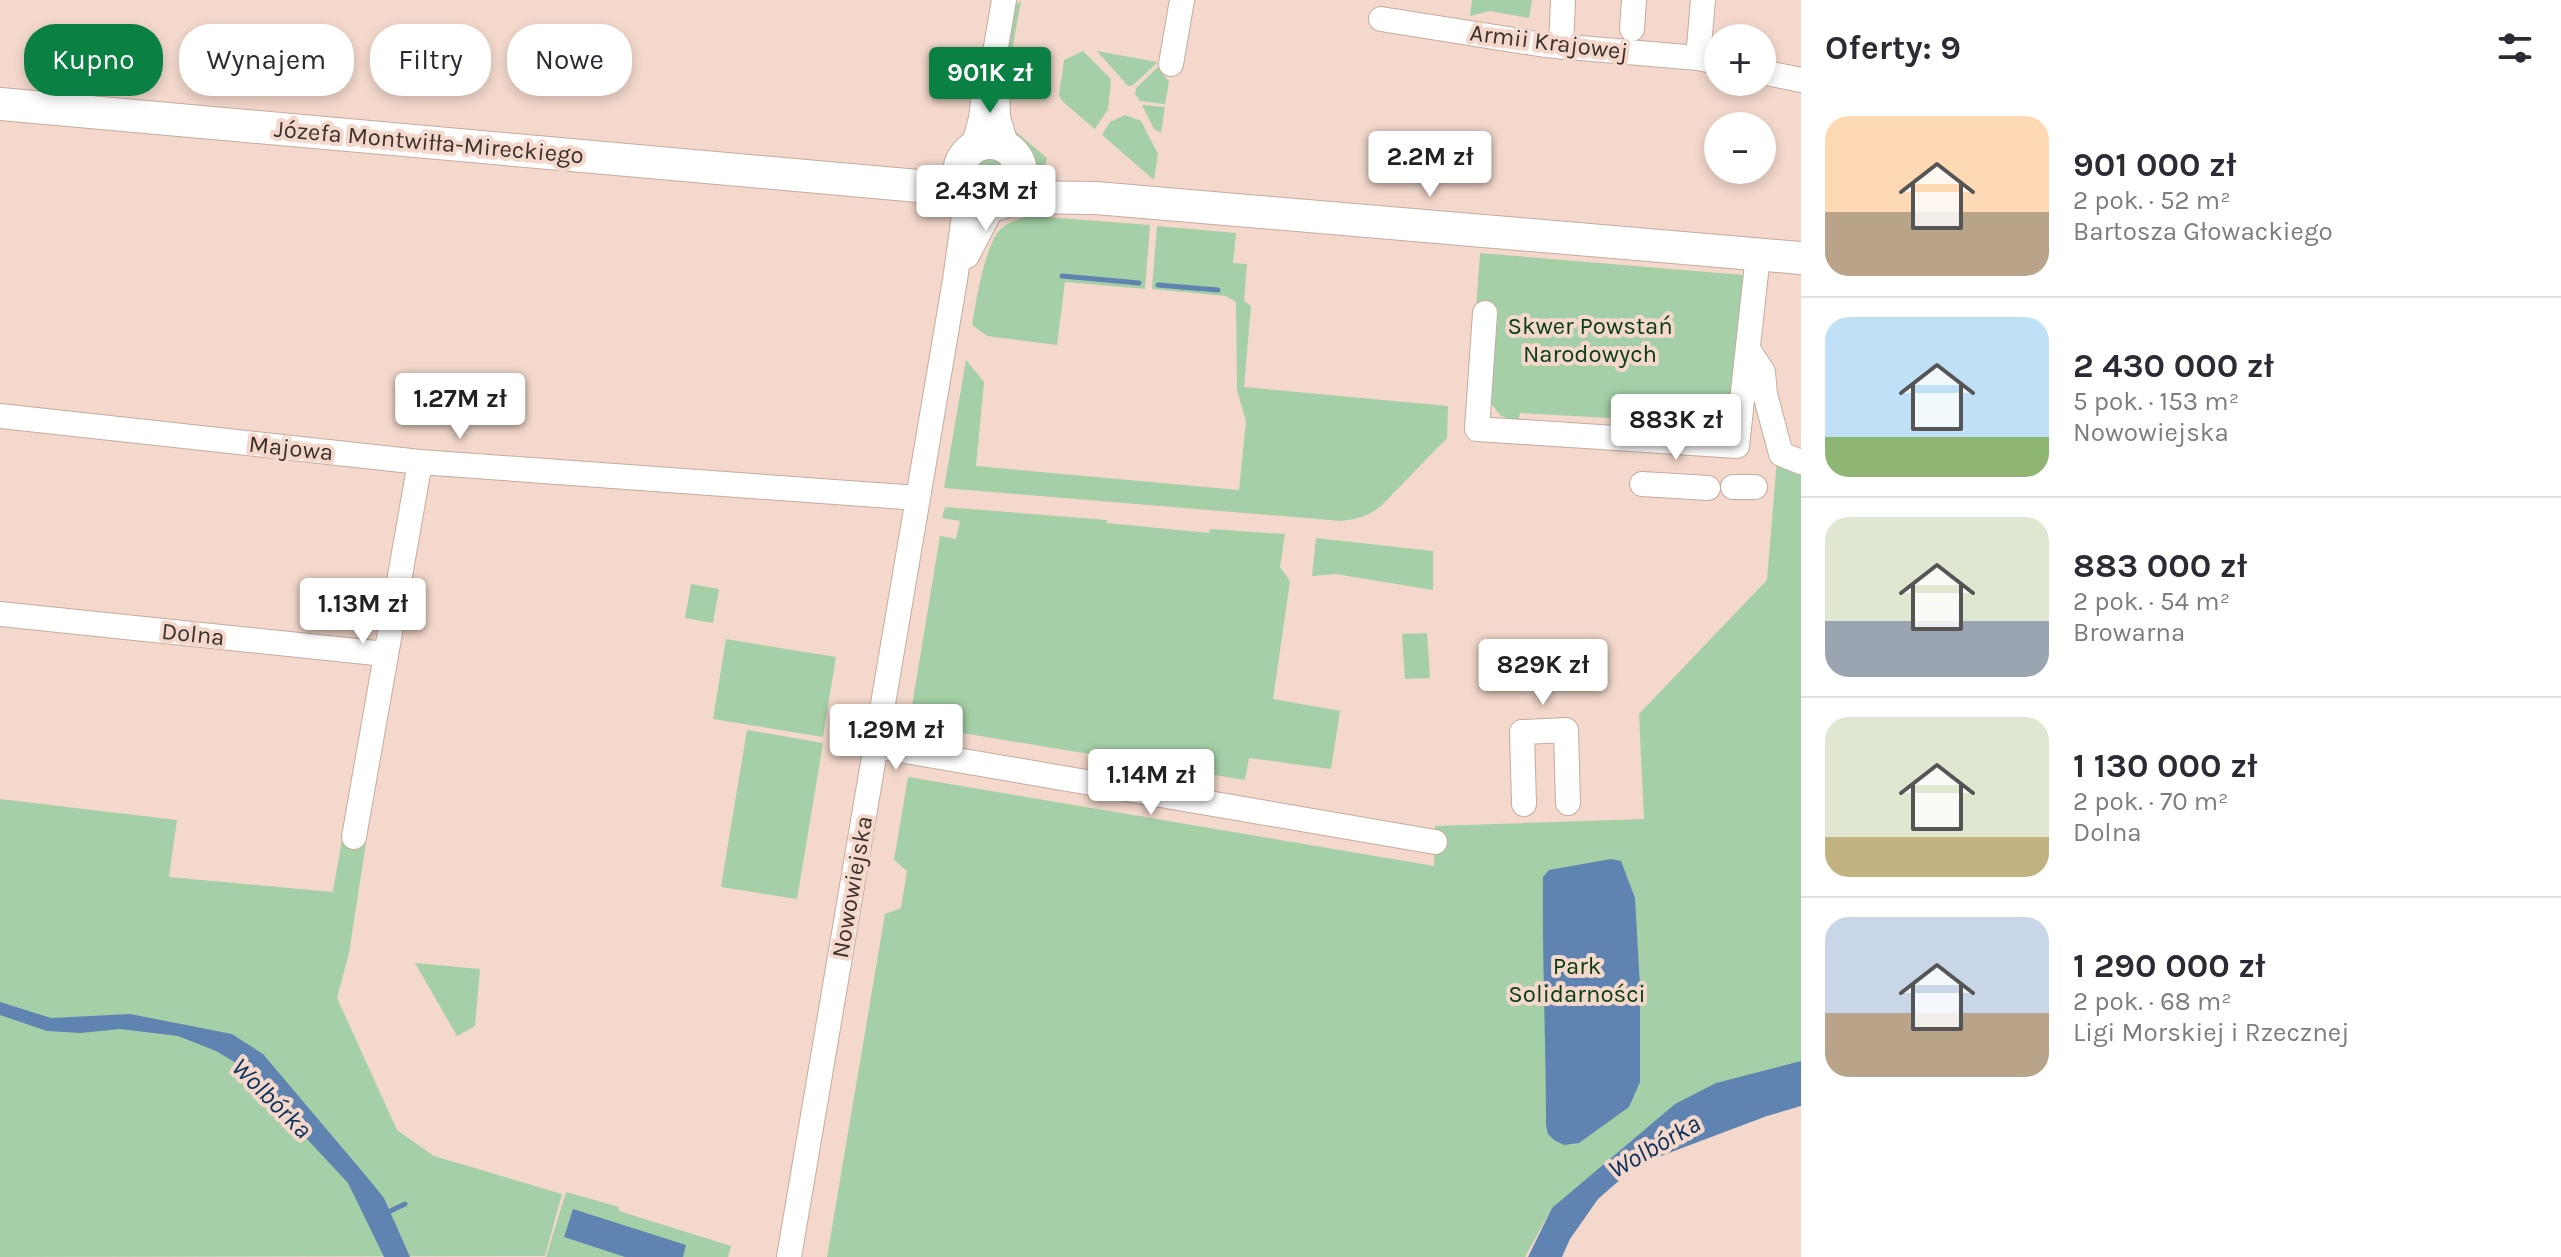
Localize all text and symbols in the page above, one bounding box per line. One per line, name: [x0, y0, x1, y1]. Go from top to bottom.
street label: Armii Krajowej: [1468, 18, 1630, 66]
chip: Kupno: [24, 24, 163, 96]
chip: Wynajem: [179, 24, 354, 96]
chip: Filtry: [370, 24, 491, 96]
chip: Nowe: [507, 24, 632, 96]
map controls: [1704, 24, 1776, 184]
button: +: [1704, 24, 1776, 96]
icon: filters: [2493, 26, 2537, 70]
text: Oferty: 9: [1825, 28, 1961, 68]
pin: 901K zł: [916, 47, 1064, 115]
text: 901K zł: [947, 57, 1033, 88]
button: −: [1704, 112, 1776, 184]
street label: Józefa Montwiłła-Mireckiego: [273, 115, 585, 169]
pin: 2.2M zł: [1356, 131, 1504, 199]
text: 2.2M zł: [1386, 141, 1474, 172]
text: 901 000 zł: [2073, 145, 2236, 185]
icon: home: [1889, 148, 1985, 244]
pin: 2.43M zł: [903, 165, 1069, 233]
text: 2.43M zł: [934, 175, 1038, 206]
text: 2 pok. · 52 m²: [2073, 185, 2231, 216]
text: Bartosza Głowackiego: [2073, 216, 2333, 247]
park label: Skwer Powstań Narodowych: [1507, 312, 1673, 368]
text: 2 430 000 zł: [2073, 346, 2274, 386]
icon: home: [1889, 349, 1985, 445]
pin: 1.27M zł: [377, 373, 543, 441]
text: 1.27M zł: [413, 383, 507, 414]
text: 5 pok. · 153 m²: [2073, 386, 2239, 417]
pin: 883K zł: [1602, 394, 1750, 462]
text: 883K zł: [1629, 404, 1723, 435]
text: Nowowiejska: [2073, 417, 2229, 448]
street label: Majowa: [247, 430, 335, 466]
text: 883 000 zł: [2073, 546, 2247, 586]
icon: home: [1889, 549, 1985, 645]
pin: 1.13M zł: [280, 578, 446, 646]
text: 2 pok. · 54 m²: [2073, 586, 2230, 617]
text: 1.13M zł: [318, 588, 408, 619]
street label: Dolna: [160, 617, 226, 651]
text: Browarna: [2073, 617, 2185, 648]
pin: 829K zł: [1469, 639, 1617, 707]
text: 829K zł: [1497, 649, 1589, 680]
pin: 1.29M zł: [813, 704, 979, 772]
text: 1.29M zł: [848, 714, 944, 745]
text: 1 130 000 zł: [2073, 746, 2257, 786]
pin: 1.14M zł: [1068, 749, 1234, 817]
icon: home: [1889, 749, 1985, 845]
text: 1.14M zł: [1106, 759, 1196, 790]
text: 2 pok. · 70 m²: [2073, 786, 2229, 817]
street label: Nowowiejska: [826, 814, 878, 960]
text: Dolna: [2073, 817, 2142, 848]
text: 1 290 000 zł: [2073, 946, 2265, 986]
icon: home: [1889, 949, 1985, 1045]
park label: Park Solidarności: [1508, 952, 1646, 1008]
text: 2 pok. · 68 m²: [2073, 986, 2232, 1017]
text: Ligi Morskiej i Rzecznej: [2073, 1017, 2349, 1048]
water label: Wolbórka: [225, 1052, 318, 1145]
water label: Wolbórka: [1603, 1108, 1706, 1185]

